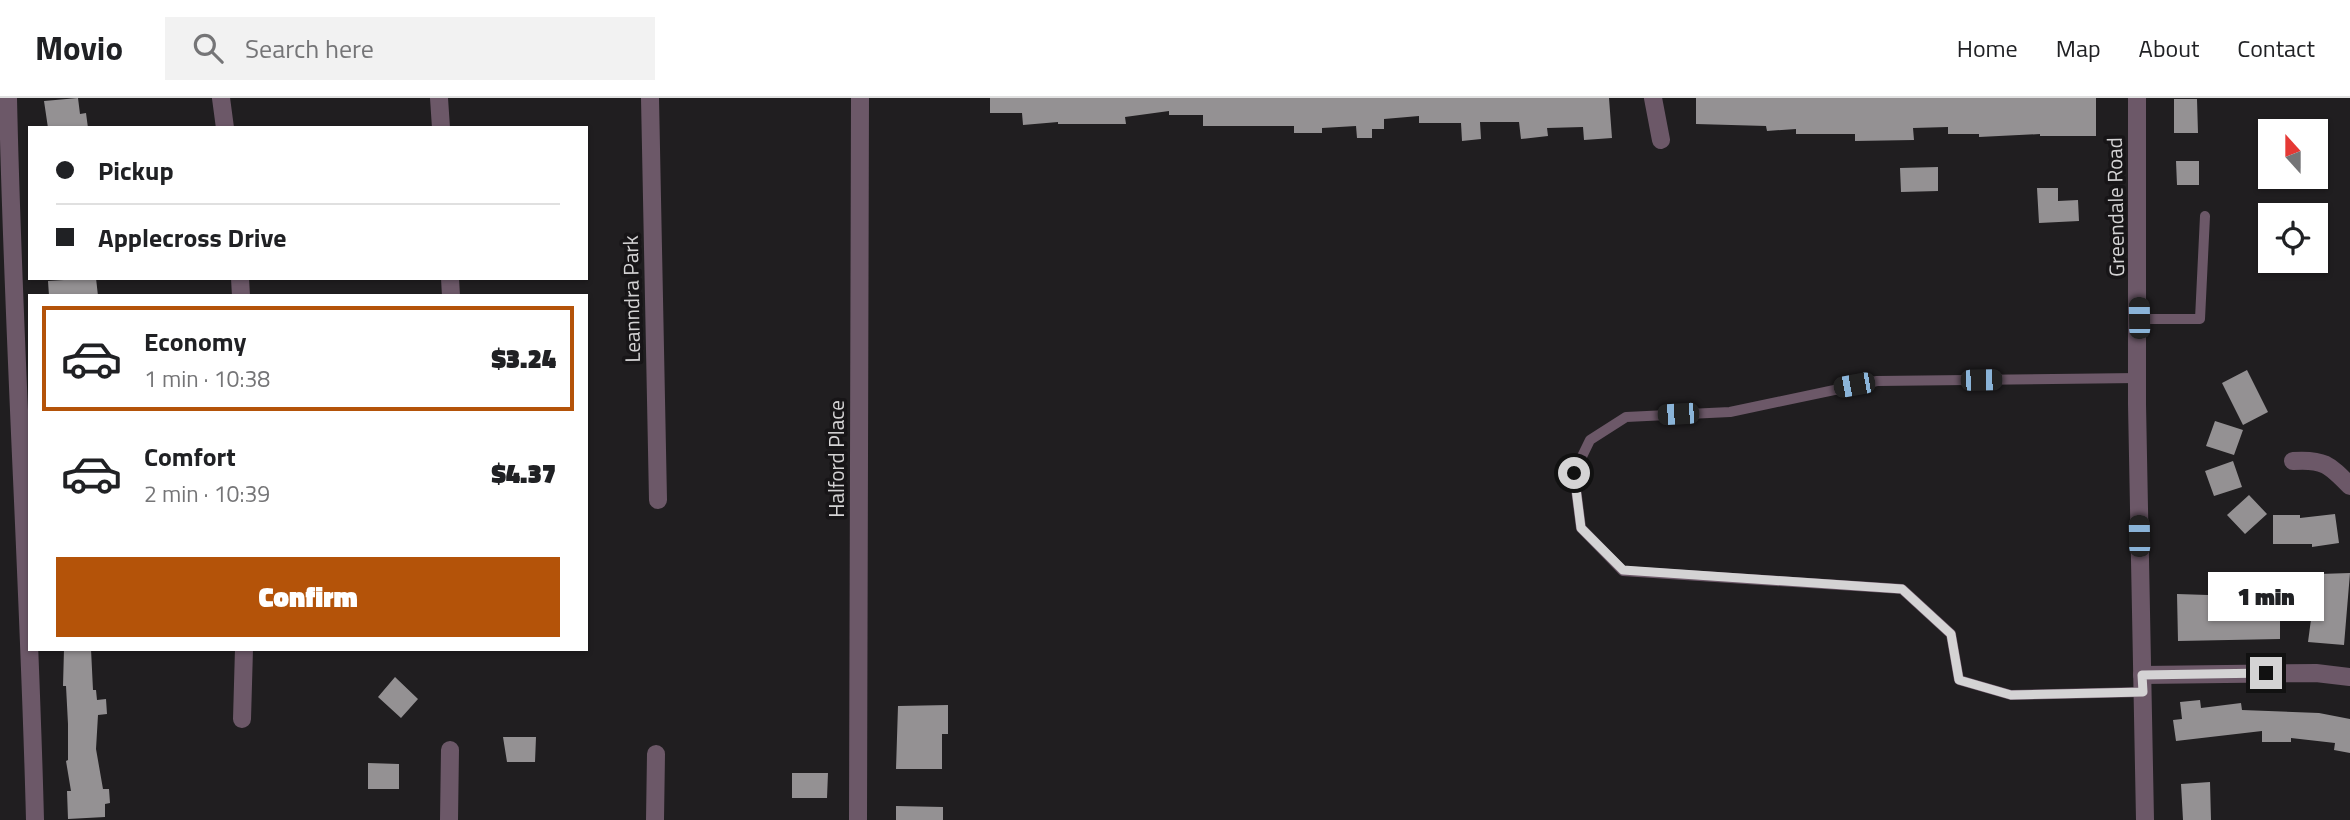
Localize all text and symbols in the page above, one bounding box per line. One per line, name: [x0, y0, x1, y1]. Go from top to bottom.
search box: [165, 17, 655, 80]
text: Movio: [35, 23, 123, 73]
icon: search: [189, 29, 227, 67]
text: Search here: [245, 29, 374, 68]
text: Home: [1957, 30, 2018, 66]
text: Map: [2056, 30, 2101, 66]
text: About: [2139, 30, 2199, 66]
text: Contact: [2237, 30, 2315, 66]
north arrow: [2258, 119, 2328, 189]
map controls: [2258, 119, 2328, 273]
street label: Greendale Road: [2098, 137, 2132, 277]
text: Pickup: [98, 151, 174, 190]
button: locate: [2258, 203, 2328, 273]
text: Applecross Drive: [98, 218, 287, 257]
street label: Leanndra Park: [614, 235, 648, 363]
car: [2129, 297, 2150, 339]
text: Economy: [144, 322, 246, 361]
icon: car: [60, 327, 123, 390]
text: $3.24: [491, 339, 556, 378]
text: 1 min · 10:38: [144, 361, 270, 396]
car: [1960, 369, 2003, 391]
car: [1832, 371, 1877, 399]
street label: Halford Place: [820, 400, 852, 518]
car: [1657, 402, 1700, 426]
text: Comfort: [144, 437, 236, 476]
icon: car: [60, 442, 123, 505]
text: $4.37: [491, 454, 556, 493]
route start: [1558, 457, 1590, 489]
text: 2 min · 10:39: [144, 476, 270, 511]
car: [2129, 515, 2150, 557]
button: Confirm: [56, 557, 560, 637]
callout: 1 min: [2208, 572, 2324, 620]
text: 1 min: [2237, 579, 2295, 614]
route end: [2250, 657, 2282, 689]

